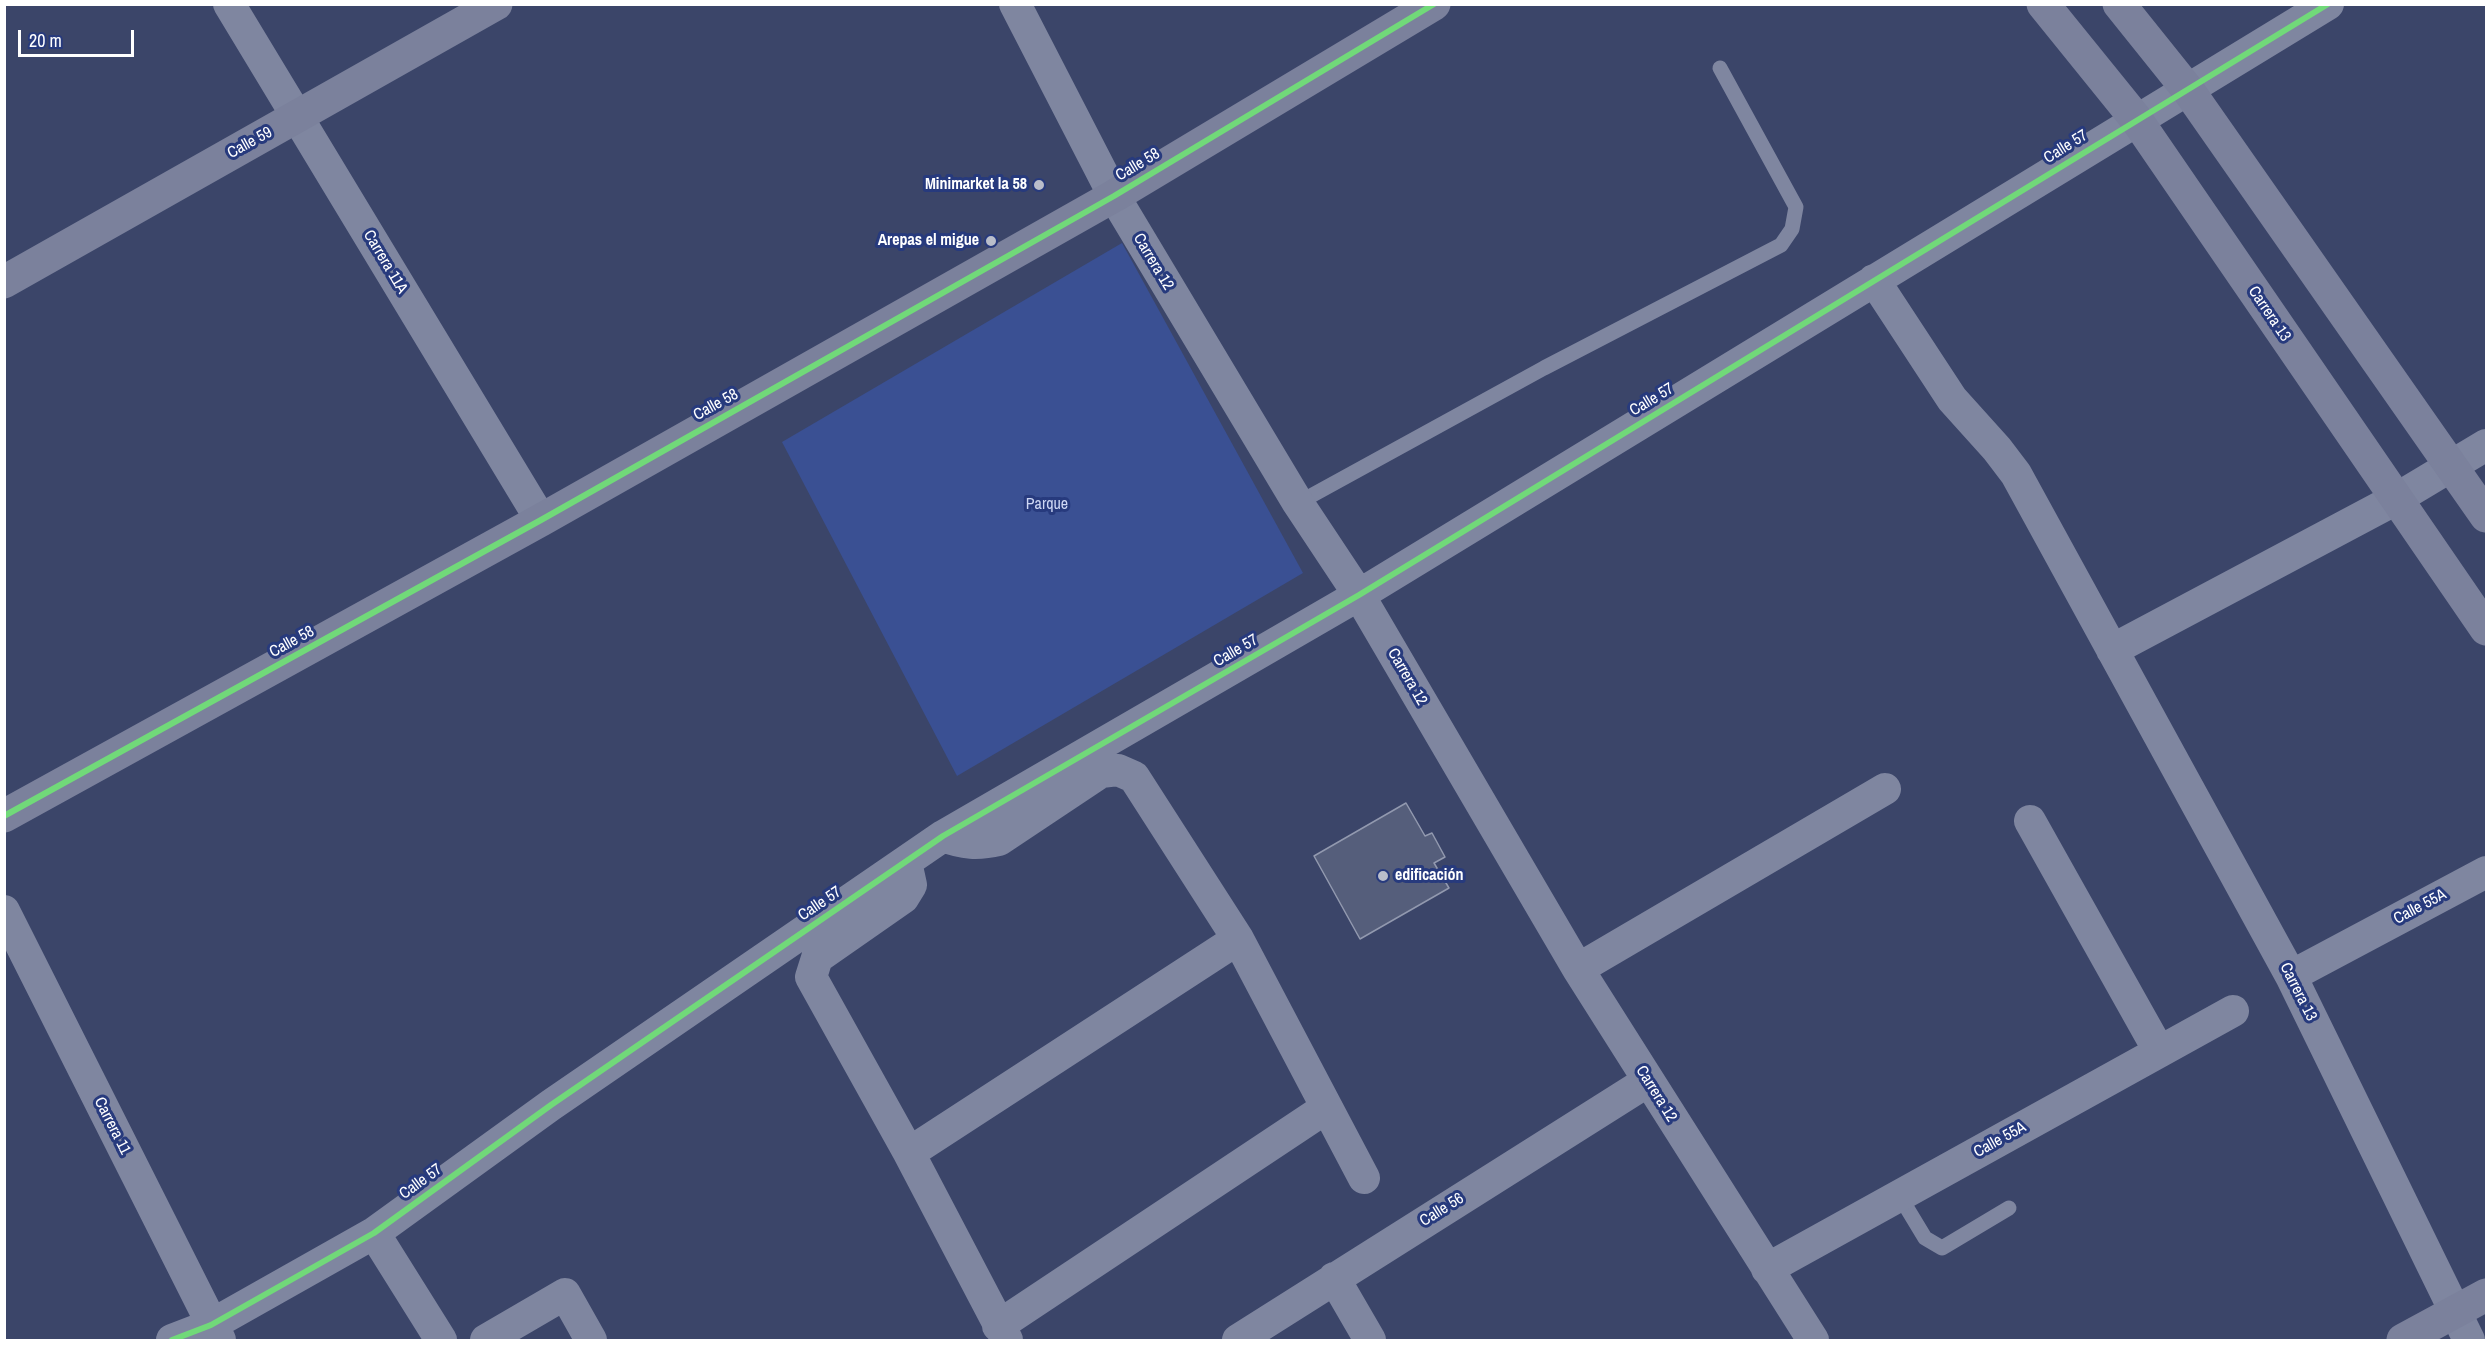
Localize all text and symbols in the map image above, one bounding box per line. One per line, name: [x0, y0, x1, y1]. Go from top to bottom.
scale bar: [21, 18, 136, 56]
text: 20 m: [29, 28, 62, 53]
street label: Calle 59: [224, 123, 276, 163]
street label: Calle 57: [2041, 126, 2091, 168]
street label: Calle 58: [1112, 144, 1164, 186]
place label: Minimarket la 58: [925, 175, 1027, 195]
marker: Minimarket la 58: [1032, 178, 1046, 192]
street label: Carrera 11A: [359, 227, 411, 297]
street label: Carrera 12: [1129, 230, 1177, 294]
place label: Arepas el migue: [878, 231, 979, 251]
marker: Arepas el migue: [984, 234, 998, 248]
street label: Carrera 13: [2244, 283, 2294, 345]
street label: Calle 57: [1626, 379, 1678, 421]
street label: Calle 58: [690, 385, 742, 425]
park label: Parque: [1026, 495, 1068, 515]
street label: Calle 58: [266, 622, 318, 662]
street label: Calle 57: [1210, 631, 1262, 671]
street label: Carrera 12: [1383, 645, 1431, 709]
place label: edificación: [1395, 866, 1464, 886]
marker: edificación: [1376, 869, 1390, 883]
street label: Calle 57: [795, 883, 845, 925]
street label: Calle 55A: [2390, 885, 2450, 929]
street label: Carrera 13: [2275, 960, 2321, 1024]
street label: Carrera 12: [1631, 1062, 1681, 1126]
street label: Carrera 11: [89, 1094, 135, 1158]
street label: Calle 55A: [1970, 1118, 2030, 1162]
street label: Calle 57: [396, 1160, 446, 1204]
street label: Calle 56: [1417, 1189, 1467, 1231]

